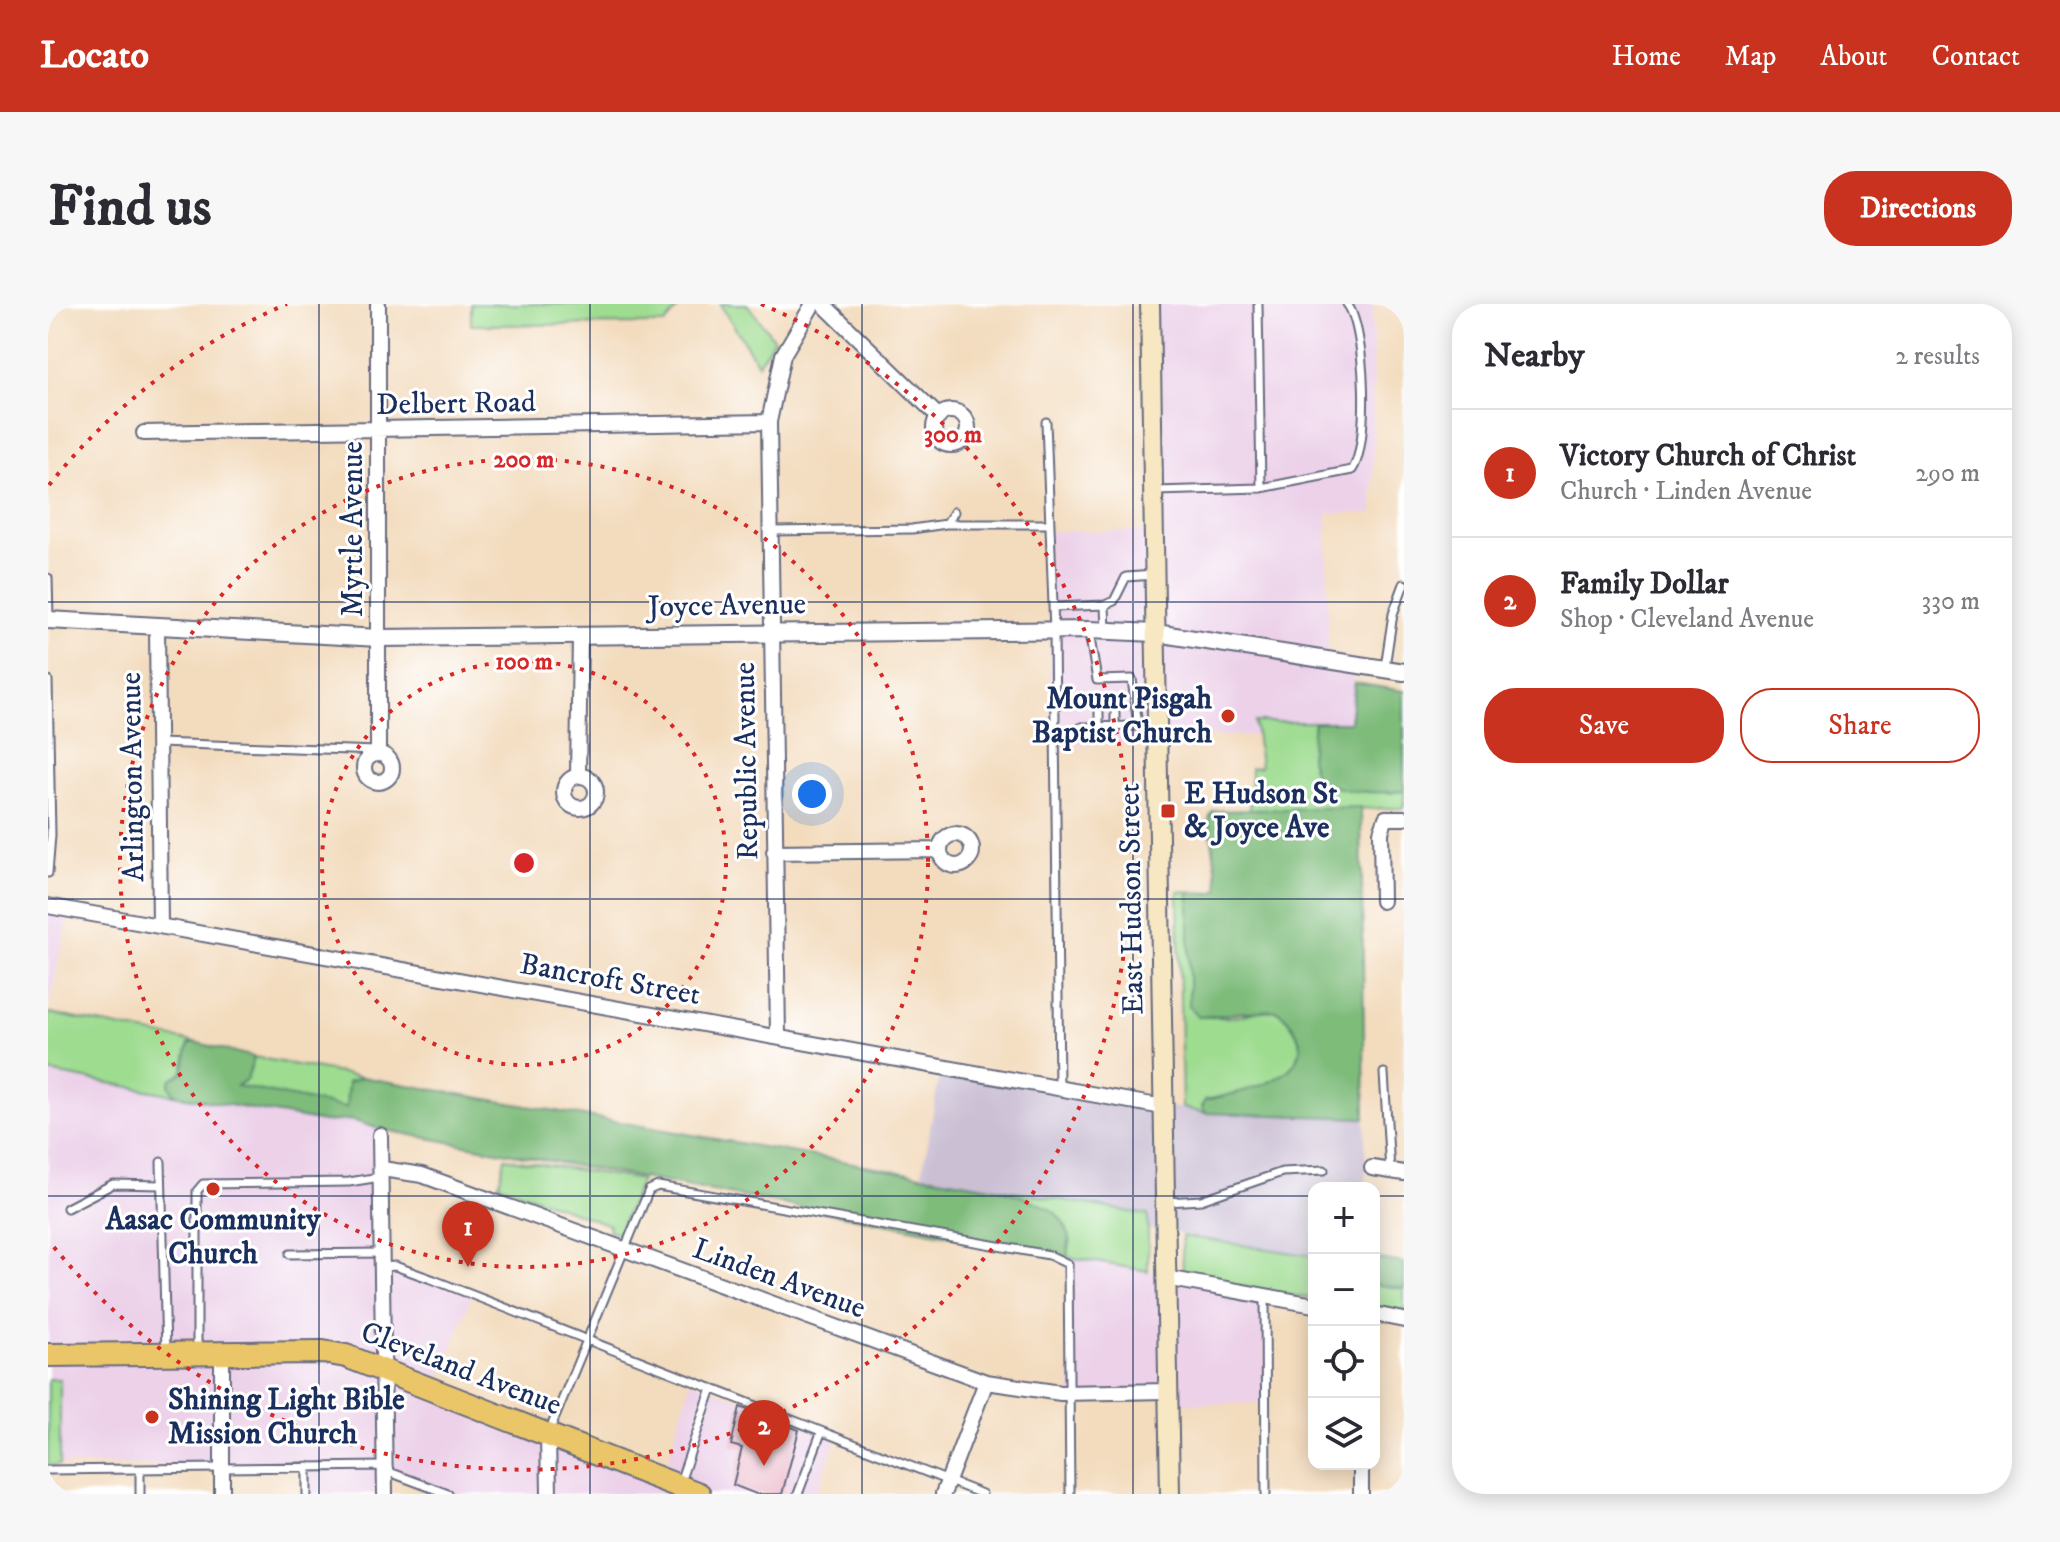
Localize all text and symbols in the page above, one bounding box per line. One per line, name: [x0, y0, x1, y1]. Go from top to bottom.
text: Locato: [40, 32, 149, 80]
text: Home: [1612, 39, 1681, 74]
text: Map: [1725, 39, 1776, 74]
text: About: [1820, 39, 1887, 74]
text: Contact: [1931, 39, 2020, 74]
button: Directions: [1824, 171, 2012, 246]
text: Find us: [48, 173, 212, 243]
text: Nearby: [1484, 335, 1585, 377]
text: 2 results: [1895, 340, 1980, 373]
street label: Delbert Road: [376, 384, 536, 424]
text: 300 m: [924, 420, 982, 450]
text: Victory Church of Christ: [1560, 438, 1856, 475]
street label: Myrtle Avenue: [335, 441, 372, 617]
text: 200 m: [494, 445, 554, 475]
text: 1: [1505, 457, 1515, 490]
text: 290 m: [1915, 457, 1980, 490]
text: Church · Linden Avenue: [1560, 475, 1812, 508]
text: Family Dollar: [1560, 566, 1729, 603]
text: 2: [1504, 585, 1516, 618]
text: 330 m: [1922, 585, 1980, 618]
street label: Joyce Avenue: [645, 586, 806, 626]
text: Shop · Cleveland Avenue: [1560, 603, 1814, 636]
text: 100 m: [495, 647, 553, 677]
street label: Republic Avenue: [727, 662, 767, 860]
street label: Arlington Avenue: [113, 672, 153, 882]
place label: Mount Pisgah Baptist Church: [1032, 681, 1212, 752]
button: Save: [1484, 688, 1724, 763]
button: Share: [1740, 688, 1980, 763]
marker: Mount Pisgah Baptist Church: [1219, 707, 1237, 725]
your location: [792, 774, 832, 814]
place label: E Hudson St & Joyce Ave: [1184, 776, 1338, 847]
street label: East Hudson Street: [1111, 783, 1153, 1015]
marker: E Hudson St & Joyce Ave: [1159, 802, 1177, 820]
centre of rings: [510, 849, 538, 877]
street label: Bancroft Street: [517, 946, 703, 1014]
marker: Aasac Community Church: [204, 1180, 222, 1198]
map controls: [1308, 1182, 1380, 1470]
button: +: [1308, 1182, 1380, 1254]
pin: 1: [442, 1201, 494, 1267]
place label: Aasac Community Church: [104, 1202, 321, 1273]
street label: Linden Avenue: [688, 1231, 870, 1327]
button: −: [1308, 1254, 1380, 1326]
street label: Cleveland Avenue: [355, 1314, 567, 1424]
button: locate: [1308, 1326, 1380, 1398]
place label: Shining Light Bible Mission Church: [168, 1382, 405, 1453]
button: layers: [1308, 1398, 1380, 1470]
pin: 2: [738, 1400, 790, 1466]
marker: Shining Light Bible Mission Church: [143, 1408, 161, 1426]

